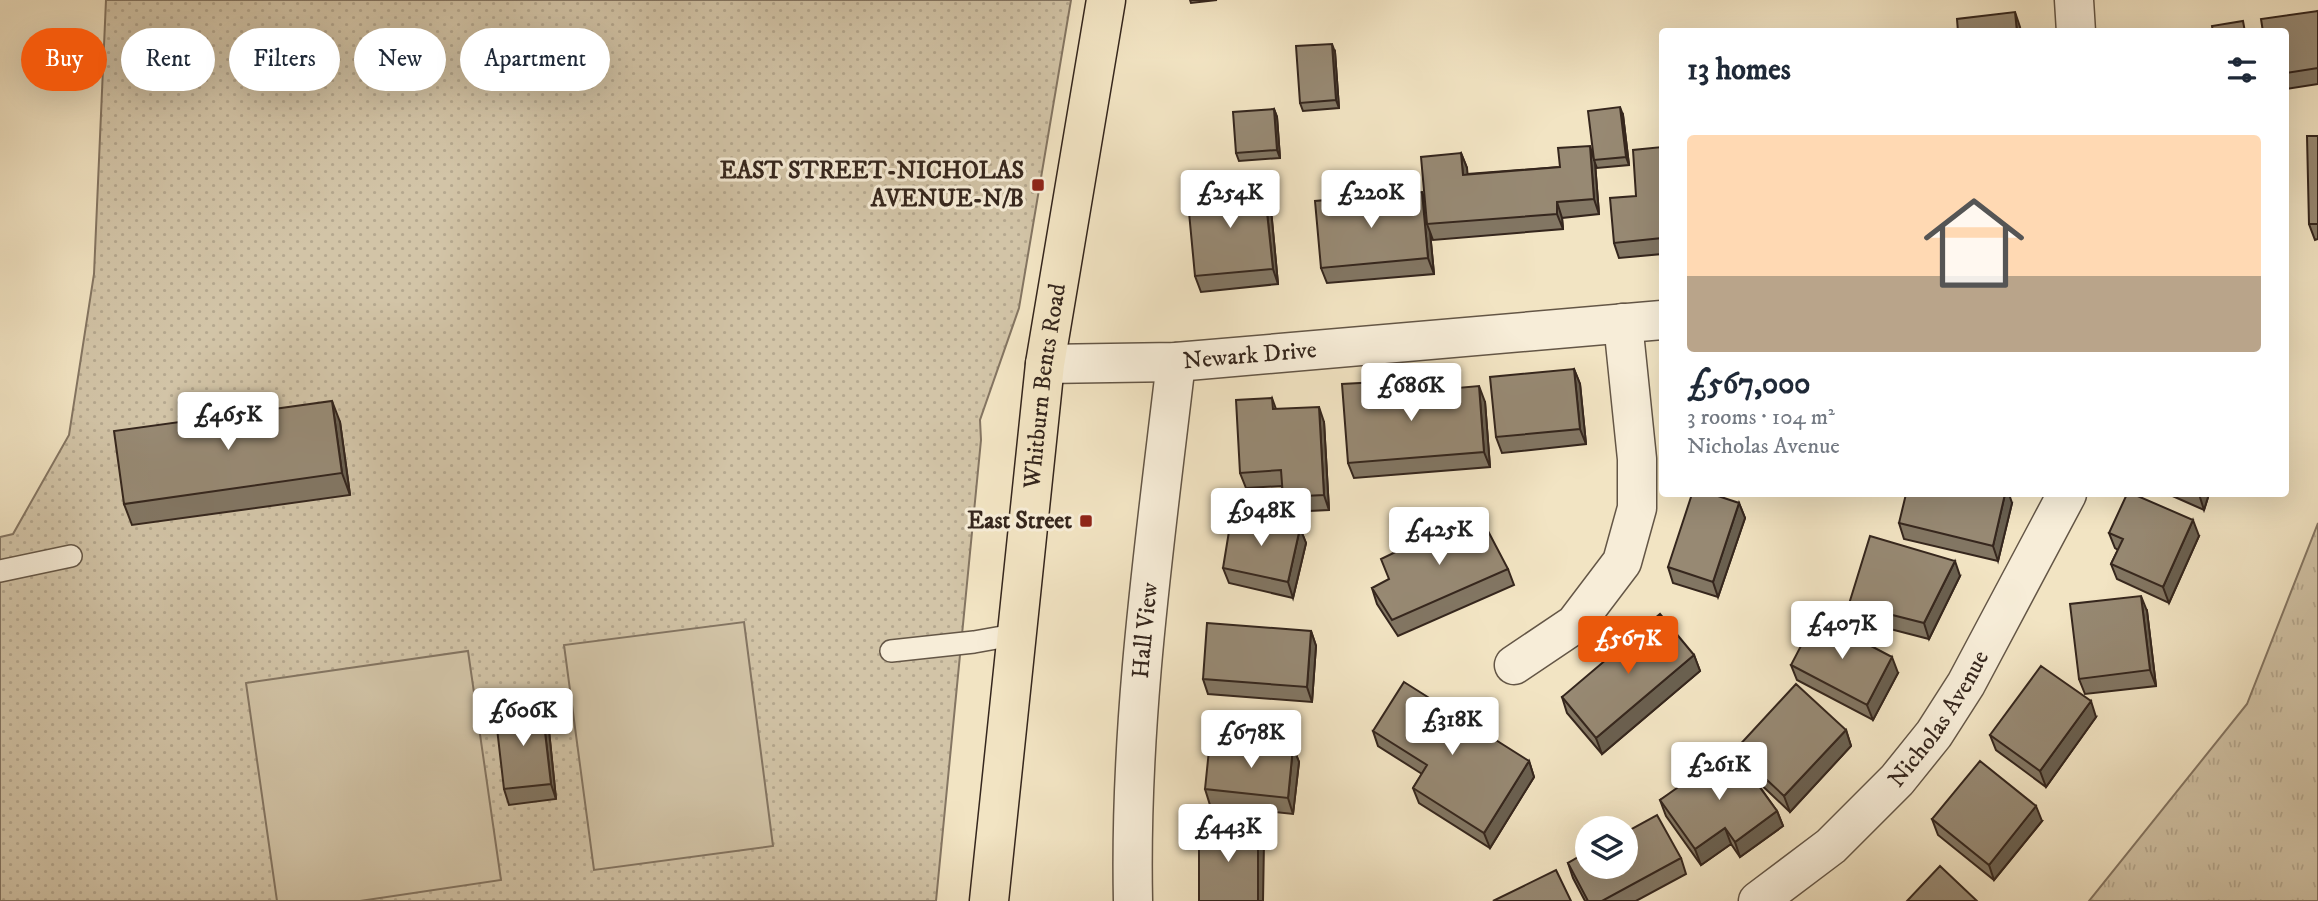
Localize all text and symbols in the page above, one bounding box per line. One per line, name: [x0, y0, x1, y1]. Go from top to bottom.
chip: Buy: [21, 28, 107, 91]
chip: Rent: [121, 28, 215, 91]
chip: Filters: [229, 28, 340, 91]
chip: New: [354, 28, 446, 91]
chip: Apartment: [460, 28, 610, 91]
icon: filters: [2223, 51, 2261, 89]
text: 13 homes: [1687, 52, 1791, 89]
place label: EAST STREET-NICHOLAS AVENUE-N/B: [720, 156, 1024, 214]
pin: £254K: [1181, 170, 1279, 230]
pin: £220K: [1322, 170, 1420, 230]
marker: EAST STREET-NICHOLAS AVENUE-N/B: [1030, 177, 1046, 193]
text: £254K: [1197, 178, 1263, 207]
text: £220K: [1337, 178, 1405, 207]
icon: home: [1911, 180, 2037, 306]
street label: Whitburn Bents Road: [1017, 281, 1073, 491]
street label: Newark Drive: [1182, 335, 1318, 376]
pin: £686K: [1362, 364, 1460, 423]
text: £567,000: [1687, 366, 1810, 403]
text: £686K: [1377, 371, 1445, 400]
pin: £465K: [179, 392, 277, 452]
text: £465K: [194, 400, 262, 429]
text: 3 rooms · 104 m²: [1687, 403, 1835, 432]
text: Nicholas Avenue: [1687, 432, 1840, 461]
pin: £948K: [1212, 489, 1310, 548]
text: £948K: [1227, 496, 1295, 525]
place label: East Street: [967, 506, 1072, 536]
pin: £425K: [1390, 508, 1488, 567]
marker: East Street: [1078, 513, 1094, 529]
text: £425K: [1405, 515, 1473, 544]
street label: Hall View: [1126, 580, 1165, 680]
pin: £407K: [1793, 602, 1891, 661]
text: £407K: [1807, 609, 1877, 638]
pin: £567K: [1579, 616, 1677, 676]
text: £567K: [1594, 624, 1662, 653]
street label: Nicholas Avenue: [1882, 645, 1996, 794]
pin: £606K: [474, 688, 572, 748]
text: £606K: [489, 696, 557, 725]
pin: £318K: [1403, 698, 1501, 757]
text: £318K: [1422, 705, 1482, 734]
pin: £678K: [1202, 710, 1300, 770]
text: £678K: [1217, 718, 1285, 747]
pin: £261K: [1670, 742, 1768, 802]
text: £261K: [1687, 750, 1751, 779]
pin: £443K: [1179, 804, 1277, 864]
text: £443K: [1194, 812, 1262, 841]
map controls: [1575, 816, 1638, 879]
button: layers: [1575, 816, 1638, 879]

